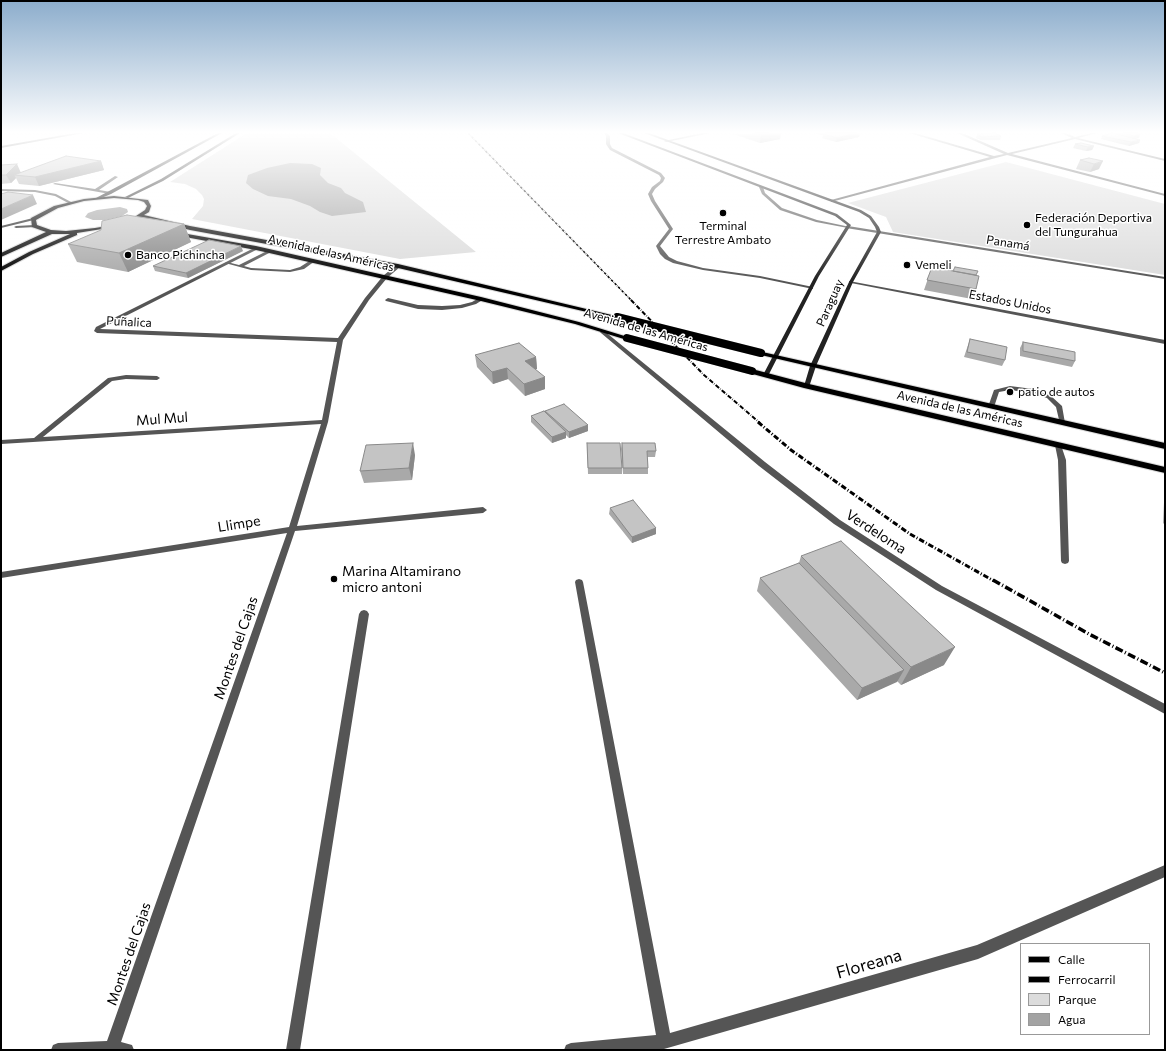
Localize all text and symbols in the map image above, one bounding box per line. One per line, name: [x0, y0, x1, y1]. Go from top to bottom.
marker: Terminal Terrestre Ambato: [718, 208, 728, 218]
place label: Federación Deportiva del Tungurahua: [1035, 211, 1152, 239]
place label: Terminal Terrestre Ambato: [675, 219, 771, 247]
marker: Federación Deportiva del Tungurahua: [1022, 220, 1032, 230]
street label: Avenida de las Américas: [267, 231, 395, 275]
street label: Panamá: [985, 232, 1031, 254]
place label: Banco Pichincha: [136, 248, 225, 262]
marker: Banco Pichincha: [123, 250, 133, 260]
place label: Vemeli: [915, 258, 952, 272]
marker: Vemeli: [902, 260, 912, 270]
street label: Paraguay: [813, 277, 847, 329]
street label: Estados Unidos: [968, 287, 1052, 317]
street label: Avenida de las Américas: [582, 305, 710, 355]
street label: Puñalica: [106, 314, 152, 330]
place label: patio de autos: [1018, 385, 1095, 399]
street label: Avenida de las Américas: [896, 387, 1024, 431]
marker: patio de autos: [1005, 387, 1015, 397]
street label: Mul Mul: [135, 409, 189, 429]
street label: Verdeloma: [843, 506, 909, 558]
street label: Llimpe: [216, 512, 262, 536]
place label: Marina Altamirano micro antoni: [342, 563, 461, 596]
marker: Marina Altamirano micro antoni: [329, 574, 339, 584]
street label: Montes del Cajas: [211, 594, 261, 702]
street label: Montes del Cajas: [104, 900, 154, 1008]
legend: [1020, 943, 1150, 1035]
street label: Floreana: [834, 945, 904, 983]
text: Calle: [1058, 952, 1085, 966]
text: Ferrocarril: [1058, 972, 1115, 986]
text: Parque: [1058, 992, 1096, 1006]
text: Agua: [1058, 1012, 1086, 1026]

